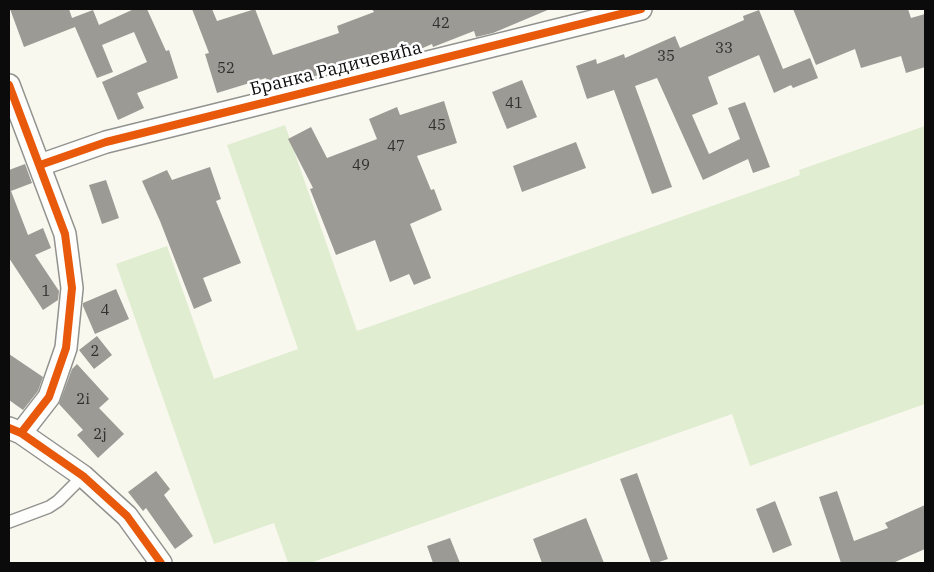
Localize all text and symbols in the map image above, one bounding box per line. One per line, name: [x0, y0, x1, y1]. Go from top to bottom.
house number: 42: [432, 15, 450, 33]
street label: Бранка Радичевића: [248, 37, 424, 101]
house number: 33: [715, 40, 733, 58]
house number: 35: [657, 48, 675, 66]
house number: 52: [217, 60, 235, 78]
house number: 41: [505, 95, 523, 113]
house number: 45: [428, 117, 446, 135]
house number: 47: [387, 138, 405, 156]
house number: 49: [352, 157, 370, 175]
house number: 1: [42, 283, 50, 301]
house number: 4: [101, 302, 109, 320]
house number: 2: [91, 343, 99, 361]
house number: 2i: [76, 391, 90, 409]
house number: 2j: [93, 426, 107, 444]

